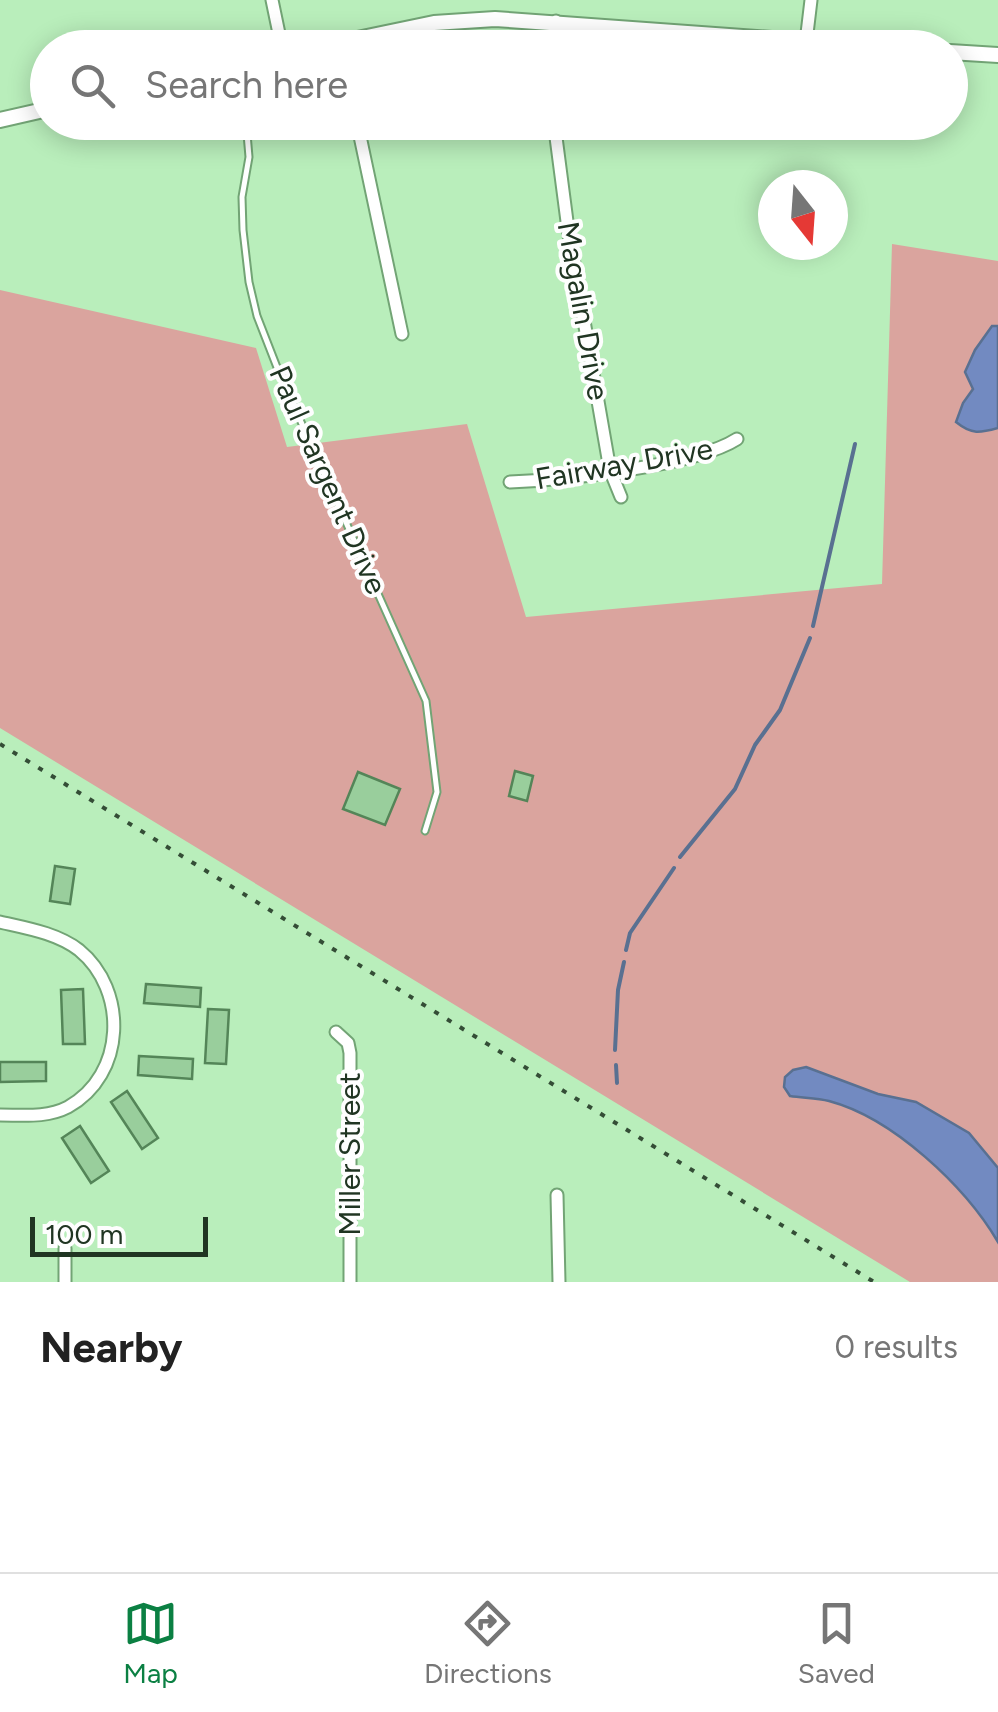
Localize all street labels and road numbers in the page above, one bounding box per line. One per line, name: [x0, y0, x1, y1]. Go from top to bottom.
street label: Magalin Drive: [550, 219, 617, 403]
street label: Paul Sargent Drive: [262, 360, 395, 600]
street label: Fairway Drive: [532, 430, 715, 497]
street label: Miller Street: [331, 1072, 368, 1236]

